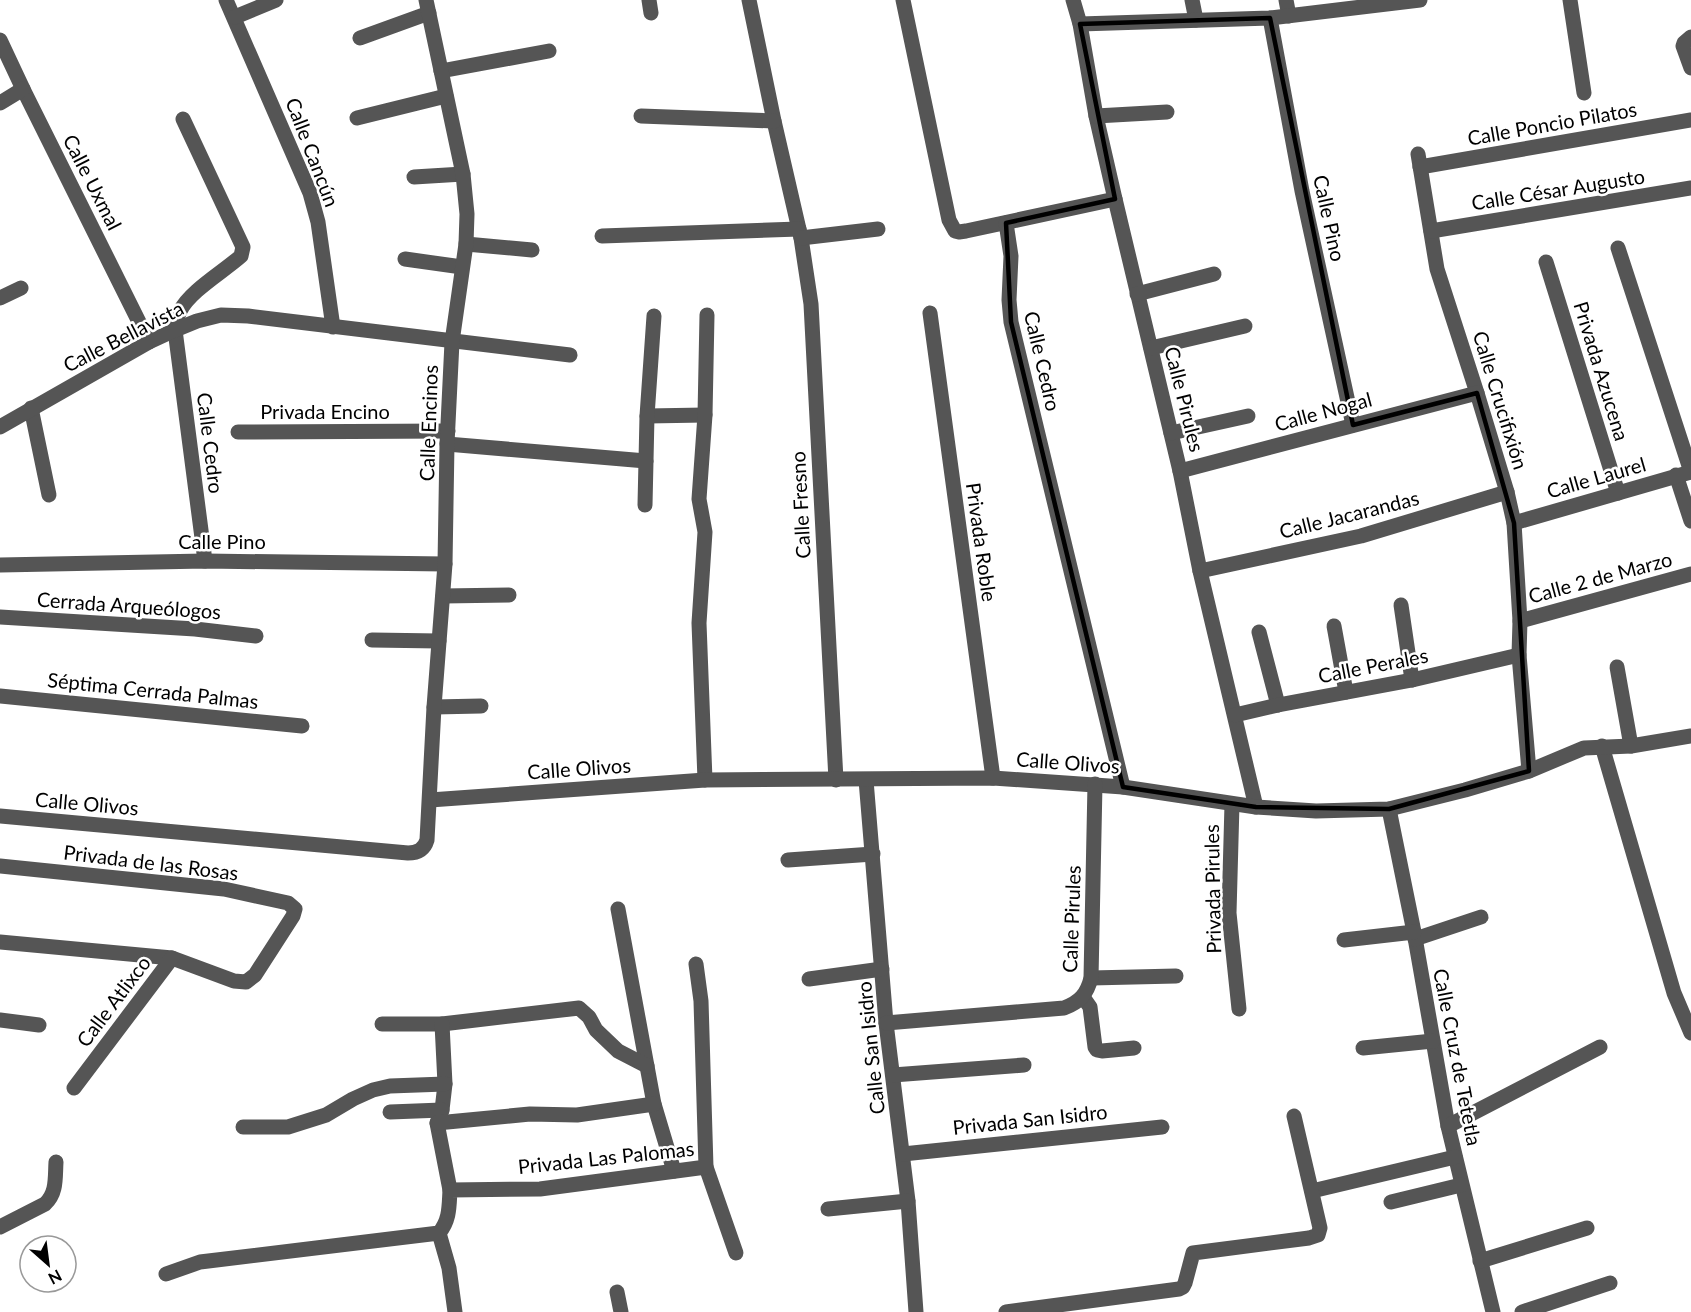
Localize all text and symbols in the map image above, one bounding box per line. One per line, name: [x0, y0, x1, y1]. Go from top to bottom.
street label: Calle Cancún: [281, 94, 345, 210]
street label: Calle Poncio Pilatos: [1465, 96, 1639, 150]
street label: Calle Uxmal: [59, 130, 127, 234]
street label: Calle César Augusto: [1470, 163, 1646, 215]
street label: Calle Pino: [1309, 173, 1351, 263]
street label: Calle Bellavista: [59, 295, 187, 377]
street label: Privada Azucena: [1569, 298, 1635, 444]
street label: Calle Cedro: [1020, 309, 1066, 413]
street label: Calle Crucifixión: [1469, 328, 1533, 472]
street label: Calle Pirules: [1160, 344, 1210, 454]
street label: Calle Encinos: [414, 364, 442, 482]
street label: Calle Nogal: [1272, 387, 1374, 435]
street label: Calle Cedro: [193, 391, 229, 495]
street label: Privada Encino: [260, 399, 390, 423]
street label: Calle Fresno: [785, 451, 815, 559]
street label: Calle Laurel: [1544, 451, 1648, 503]
street label: Privada Roble: [962, 481, 1002, 603]
street label: Calle Jacarandas: [1277, 485, 1421, 543]
street label: Calle Pino: [178, 529, 266, 553]
street label: Calle 2 de Marzo: [1526, 546, 1674, 608]
street label: Cerrada Arqueólogos: [36, 587, 222, 623]
street label: Calle Perales: [1316, 643, 1430, 687]
street label: Séptima Cerrada Palmas: [46, 667, 260, 713]
street label: Calle Olivos: [1015, 746, 1121, 778]
street label: Calle Olivos: [526, 752, 632, 784]
street label: Calle Olivos: [34, 787, 140, 819]
street label: Privada Pirules: [1199, 824, 1225, 954]
street label: Privada de las Rosas: [62, 839, 240, 885]
street label: Calle Pirules: [1057, 865, 1085, 973]
street label: Calle Atlixco: [71, 951, 155, 1051]
street label: Calle Cruz de Tetetla: [1429, 966, 1487, 1148]
street label: Calle San Isidro: [851, 980, 889, 1116]
street label: Privada San Isidro: [952, 1099, 1108, 1139]
street label: Privada Las Palomas: [517, 1136, 695, 1178]
north arrow: [18, 1234, 78, 1294]
text: N: [45, 1266, 65, 1289]

